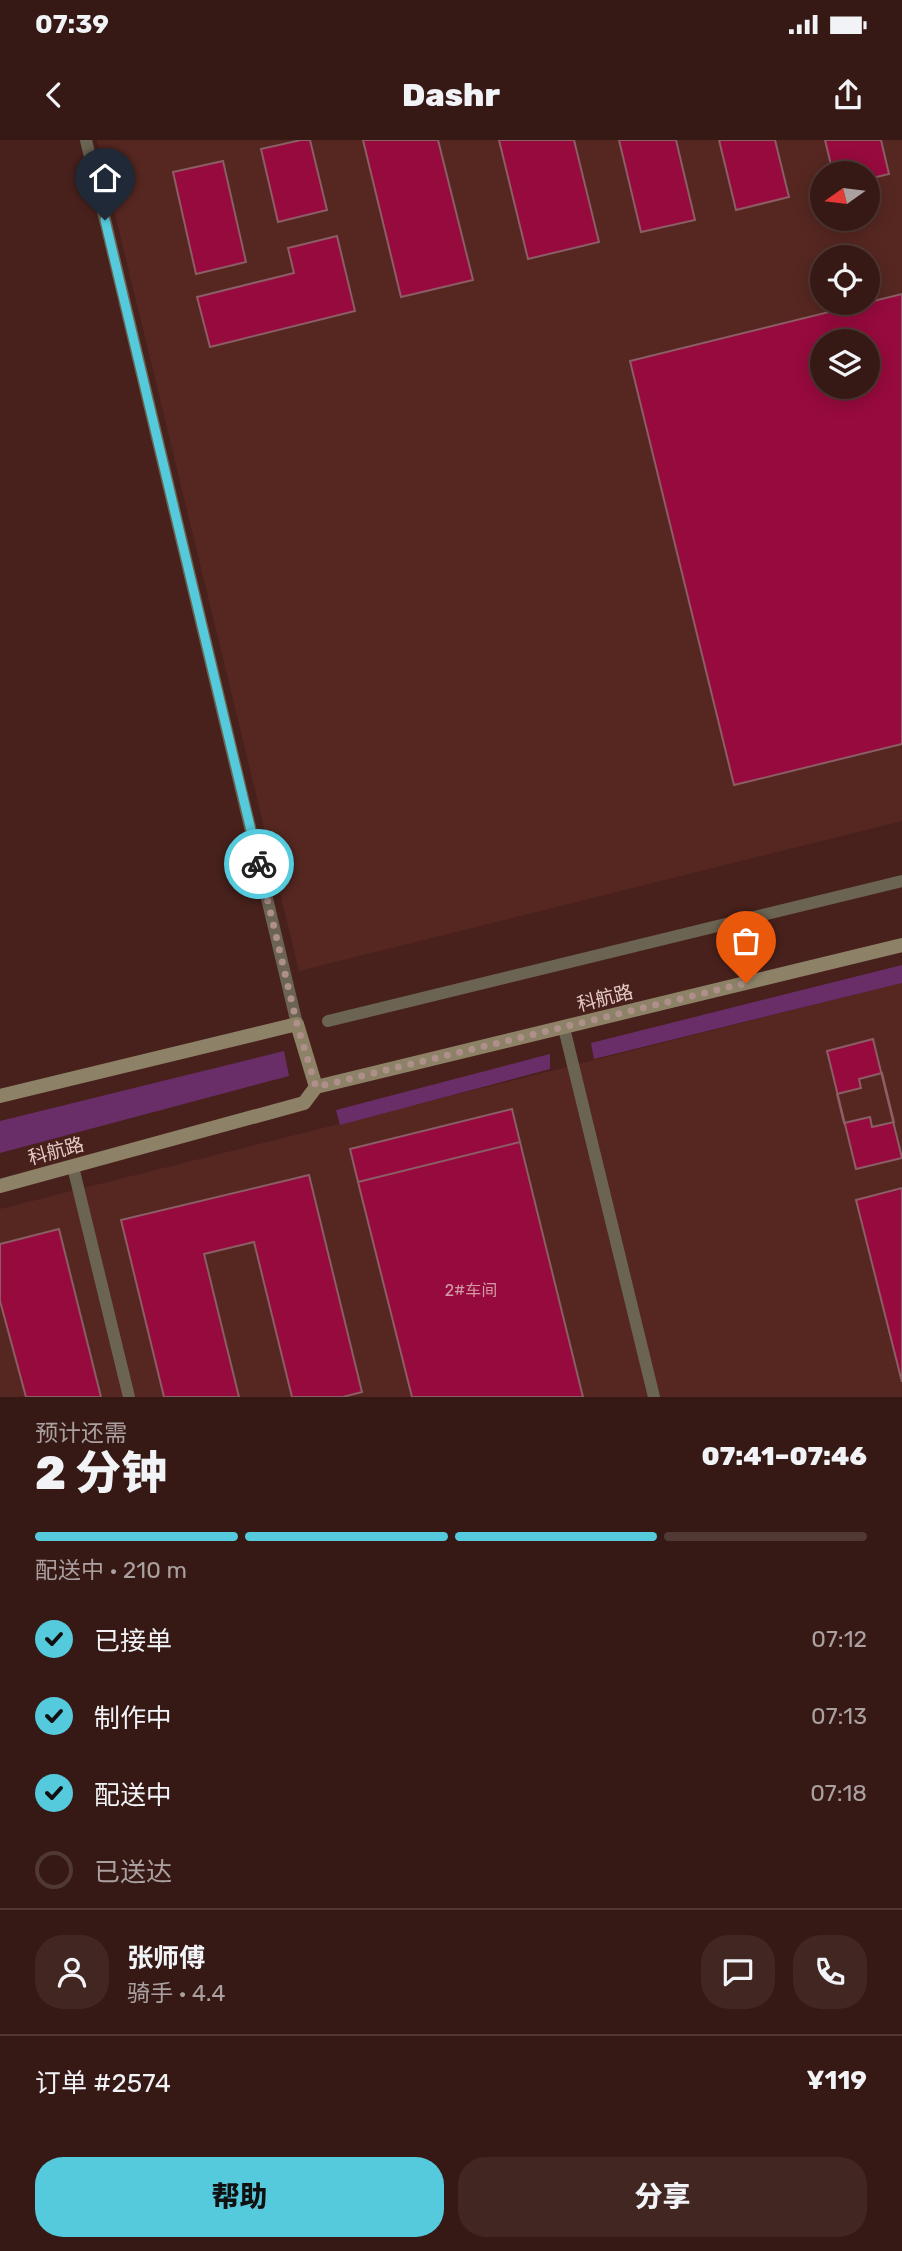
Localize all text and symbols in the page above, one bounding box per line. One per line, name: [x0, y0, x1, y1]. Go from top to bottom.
text: 07:39: [35, 9, 109, 40]
icon: back: [35, 76, 73, 114]
text: Dashr: [402, 76, 500, 114]
icon: share: [829, 76, 867, 114]
pin: [75, 148, 135, 220]
icon: home: [86, 159, 124, 197]
north arrow: [810, 161, 880, 231]
map controls: [810, 161, 880, 399]
button: locate: [810, 245, 880, 315]
button: layers: [810, 329, 880, 399]
courier: [224, 829, 294, 899]
icon: bike: [240, 845, 278, 883]
pin: [716, 911, 776, 983]
icon: bag: [727, 922, 765, 960]
street label: 科航路: [575, 980, 635, 1016]
street label: 科航路: [25, 1133, 87, 1169]
house number: 2#车间: [445, 1281, 497, 1300]
text: 预计还需: [35, 1419, 127, 1447]
text: 07:41–07:46: [702, 1441, 867, 1472]
text: 2 分钟: [35, 1446, 167, 1501]
text: 配送中 · 210 m: [35, 1556, 187, 1584]
icon: check: [35, 1620, 73, 1658]
text: 07:12: [811, 1625, 867, 1653]
text: 已接单: [94, 1626, 172, 1657]
icon: check: [35, 1697, 73, 1735]
text: 07:13: [811, 1702, 867, 1730]
text: 制作中: [94, 1703, 172, 1734]
icon: check: [35, 1774, 73, 1812]
text: 07:18: [810, 1779, 867, 1807]
text: 配送中: [94, 1780, 172, 1811]
text: 已送达: [94, 1857, 172, 1888]
button: person: [35, 1935, 109, 2009]
button: chat: [701, 1935, 775, 2009]
button: phone: [793, 1935, 867, 2009]
text: 张师傅: [127, 1943, 205, 1974]
text: 骑手 · 4.4: [127, 1979, 226, 2007]
text: ¥119: [807, 2065, 867, 2096]
text: 订单 #2574: [35, 2068, 171, 2099]
button: 帮助: [35, 2157, 444, 2237]
button: 分享: [458, 2157, 867, 2237]

